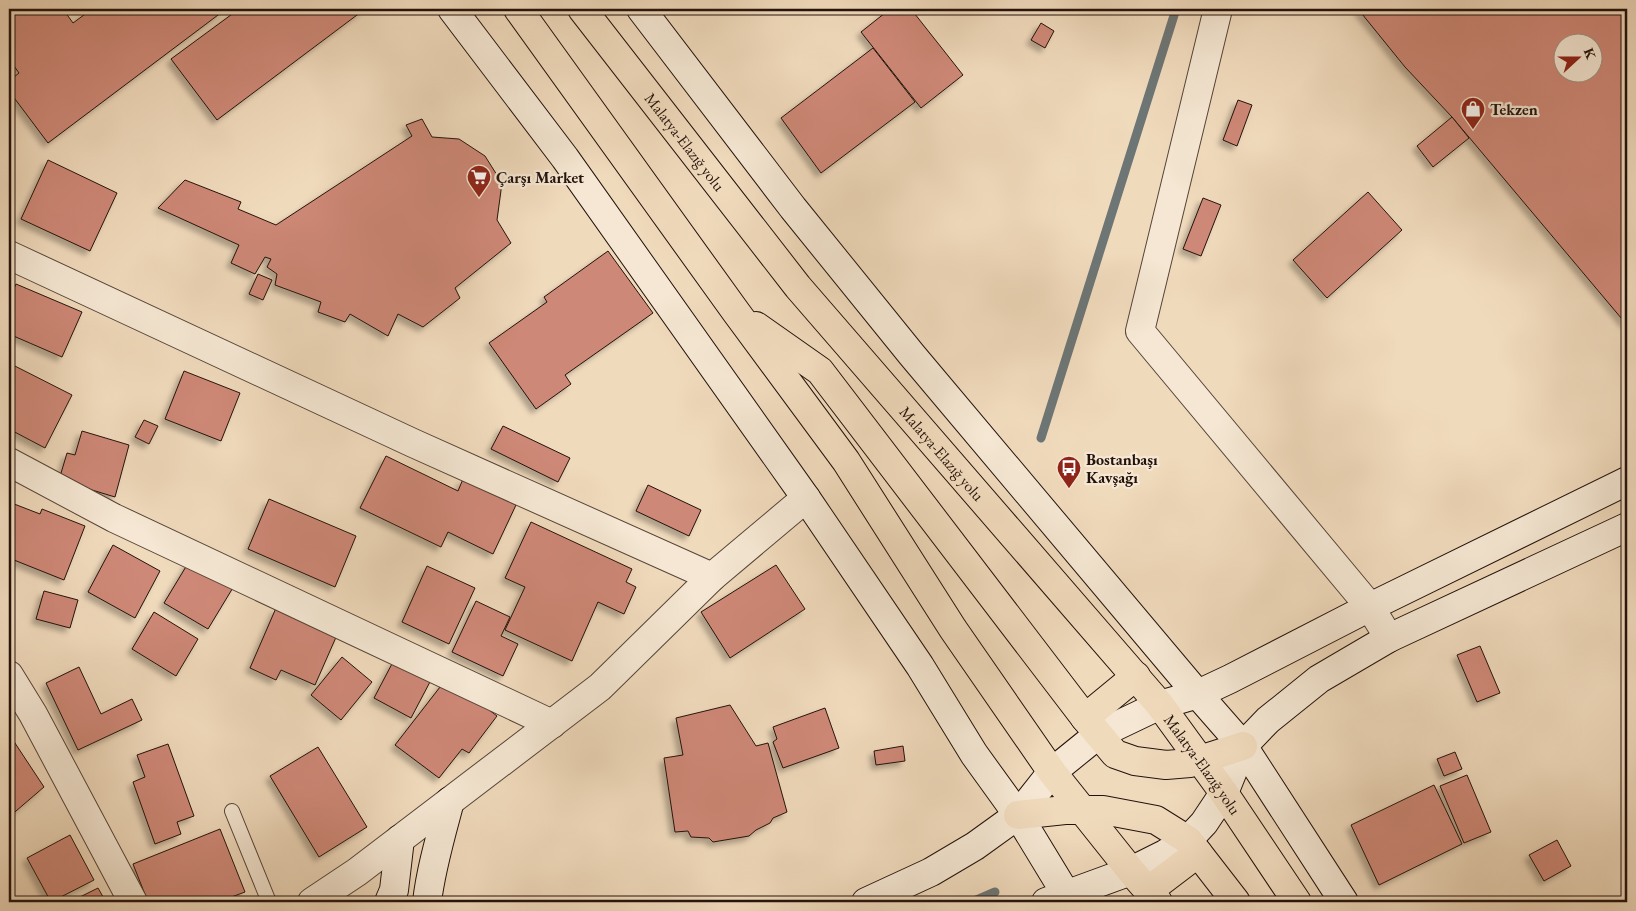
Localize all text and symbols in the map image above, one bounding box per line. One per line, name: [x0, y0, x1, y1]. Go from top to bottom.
north arrow: [1554, 32, 1604, 82]
text: K: [1580, 45, 1601, 62]
street label: Malatya-Elazığ yolu: [640, 89, 730, 196]
shop icon: Tekzen: [1460, 96, 1486, 130]
place label: Tekzen: [1490, 99, 1538, 120]
supermarket icon: Çarşı Market: [466, 164, 492, 198]
place label: Çarşı Market: [496, 167, 584, 188]
street label: Malatya-Elazığ yolu: [895, 402, 989, 506]
place label: Bostanbaşı Kavşağı: [1086, 449, 1158, 488]
bus stop icon: Bostanbaşı Kavşağı: [1056, 455, 1082, 489]
street label: Malatya-Elazığ yolu: [1159, 710, 1246, 819]

